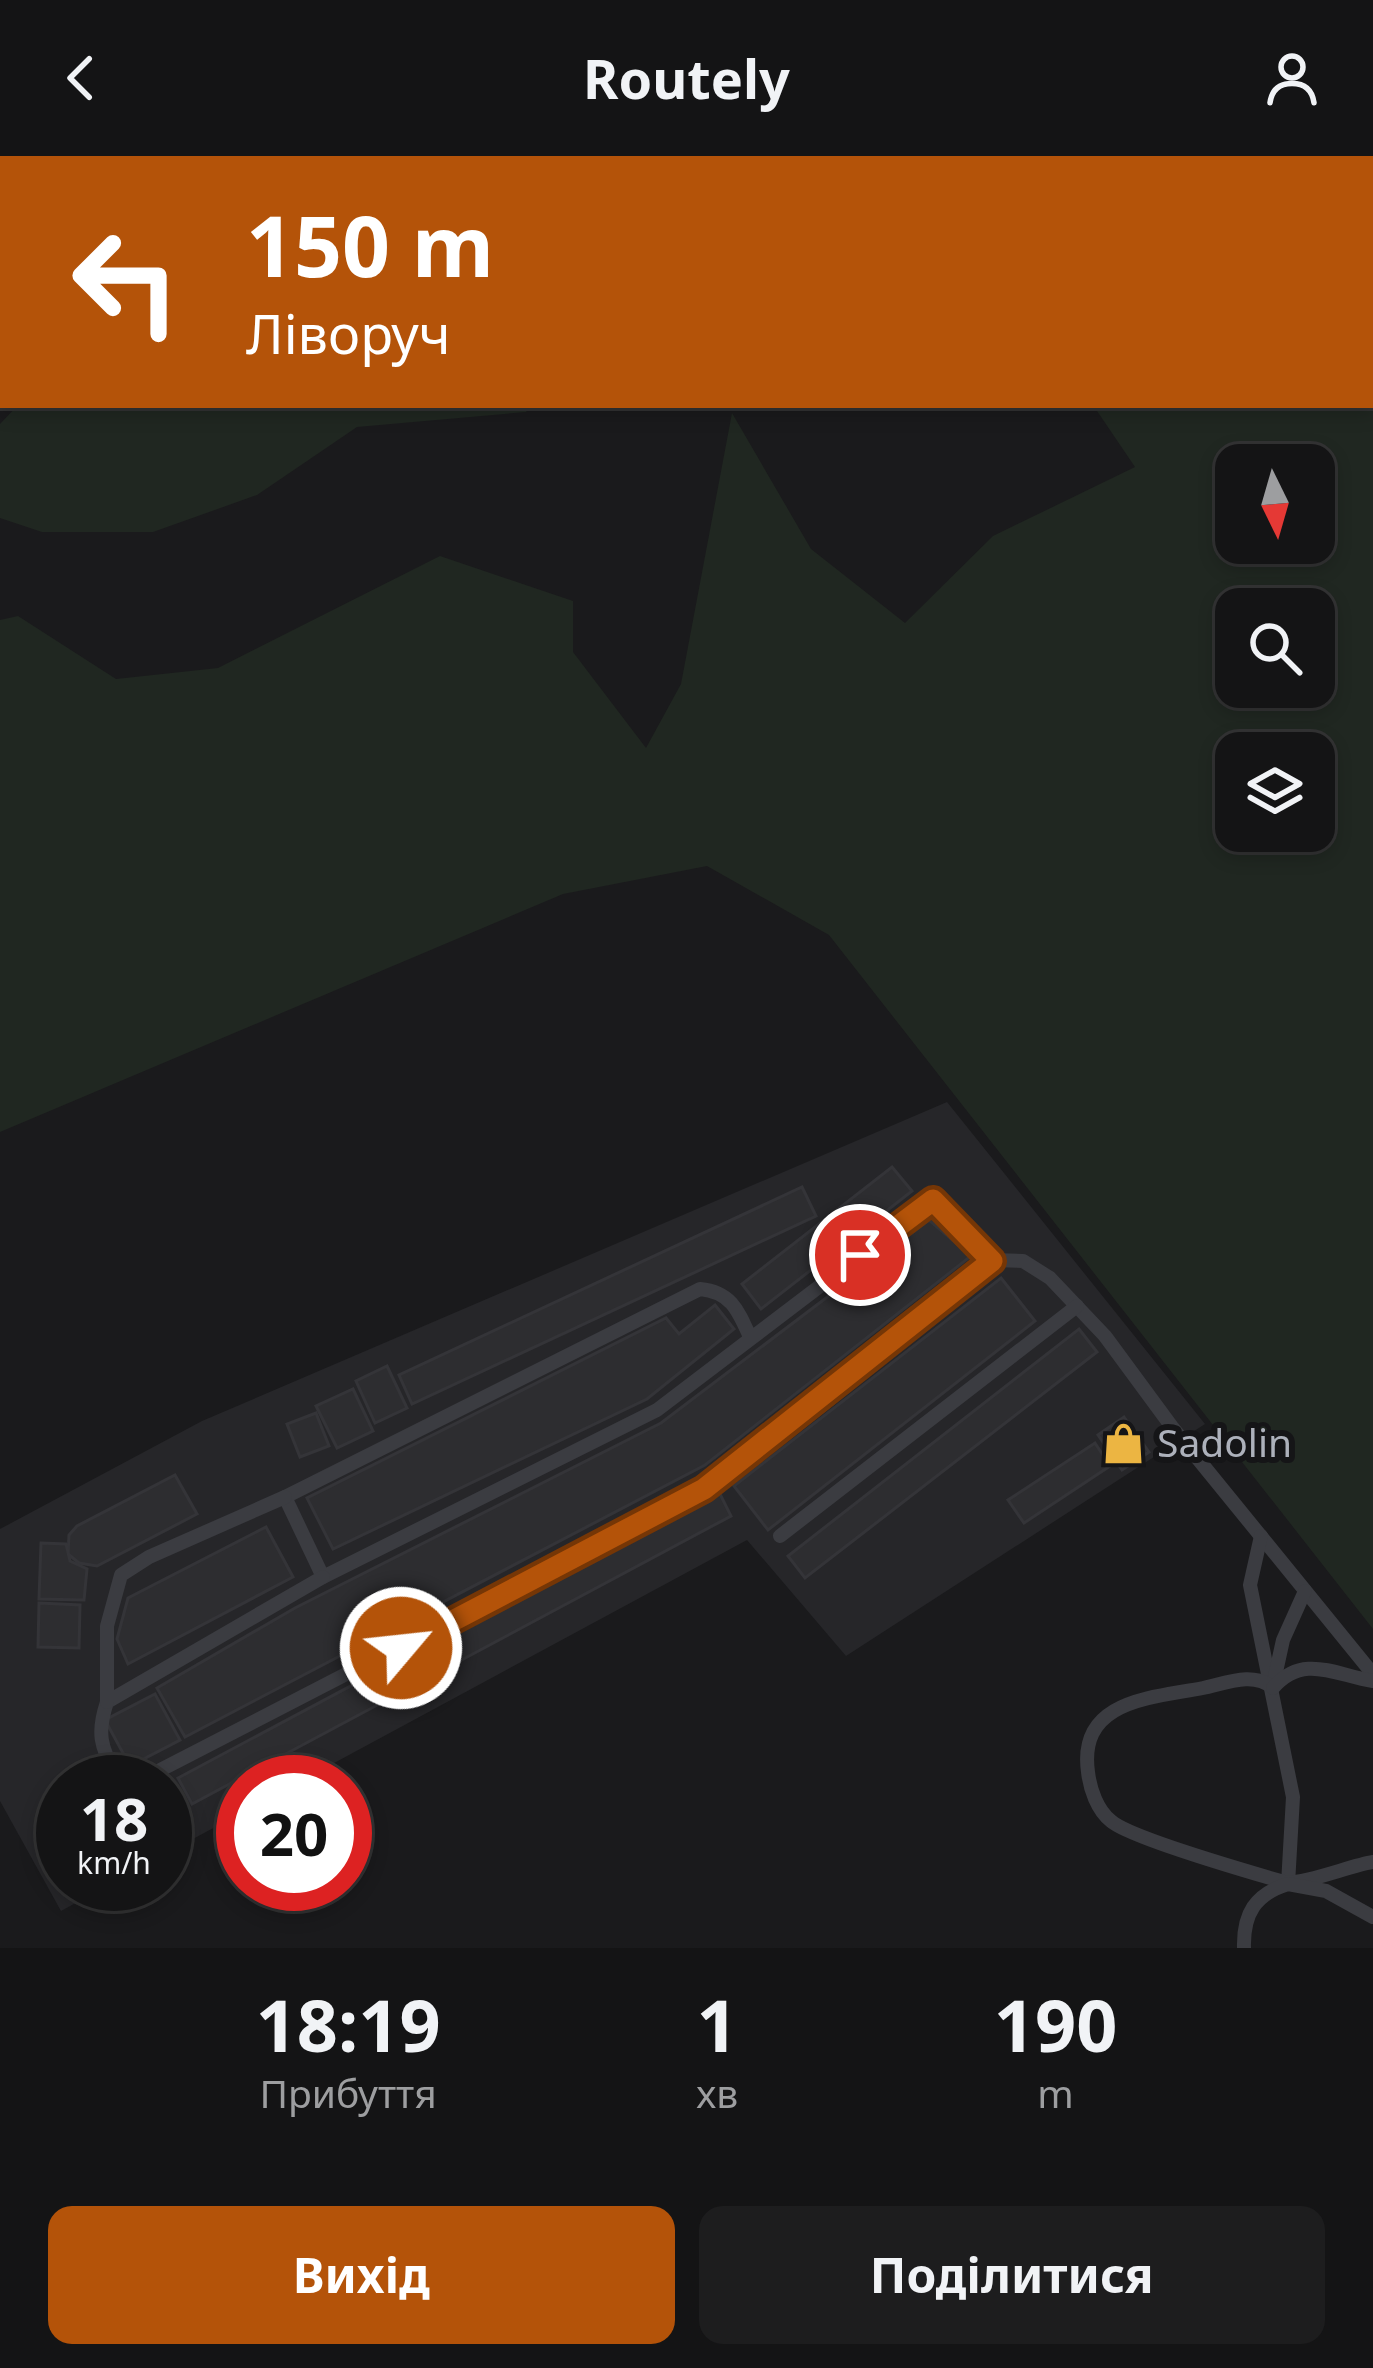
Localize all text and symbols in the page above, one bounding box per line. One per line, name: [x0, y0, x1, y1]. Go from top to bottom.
text: Routely: [583, 41, 790, 115]
icon: back: [48, 45, 114, 111]
icon: person: [1259, 45, 1325, 111]
text: 150 m: [246, 187, 494, 302]
icon: left: [48, 204, 204, 360]
text: Ліворуч: [246, 296, 451, 370]
north arrow: [1215, 444, 1335, 564]
map controls: [1215, 444, 1335, 852]
button: search: [1215, 588, 1335, 708]
button: layers: [1215, 732, 1335, 852]
pin: [809, 1204, 911, 1306]
icon: arrive: [827, 1222, 893, 1288]
place label: Sadolin: [1157, 1415, 1292, 1468]
shop icon: Sadolin: [1100, 1420, 1146, 1466]
position arrow: [338, 1585, 464, 1711]
speed limit sign: 20: [216, 1755, 372, 1911]
text: 18: [80, 1777, 148, 1859]
text: km/h: [77, 1842, 151, 1883]
text: 18:19: [256, 1975, 441, 2073]
text: 1: [697, 1975, 738, 2073]
text: 190: [994, 1975, 1117, 2073]
text: Прибуття: [259, 2066, 437, 2119]
text: хв: [696, 2066, 738, 2119]
text: m: [1037, 2066, 1074, 2119]
button: Вихід: [48, 2206, 675, 2344]
button: Поділитися: [699, 2206, 1325, 2344]

